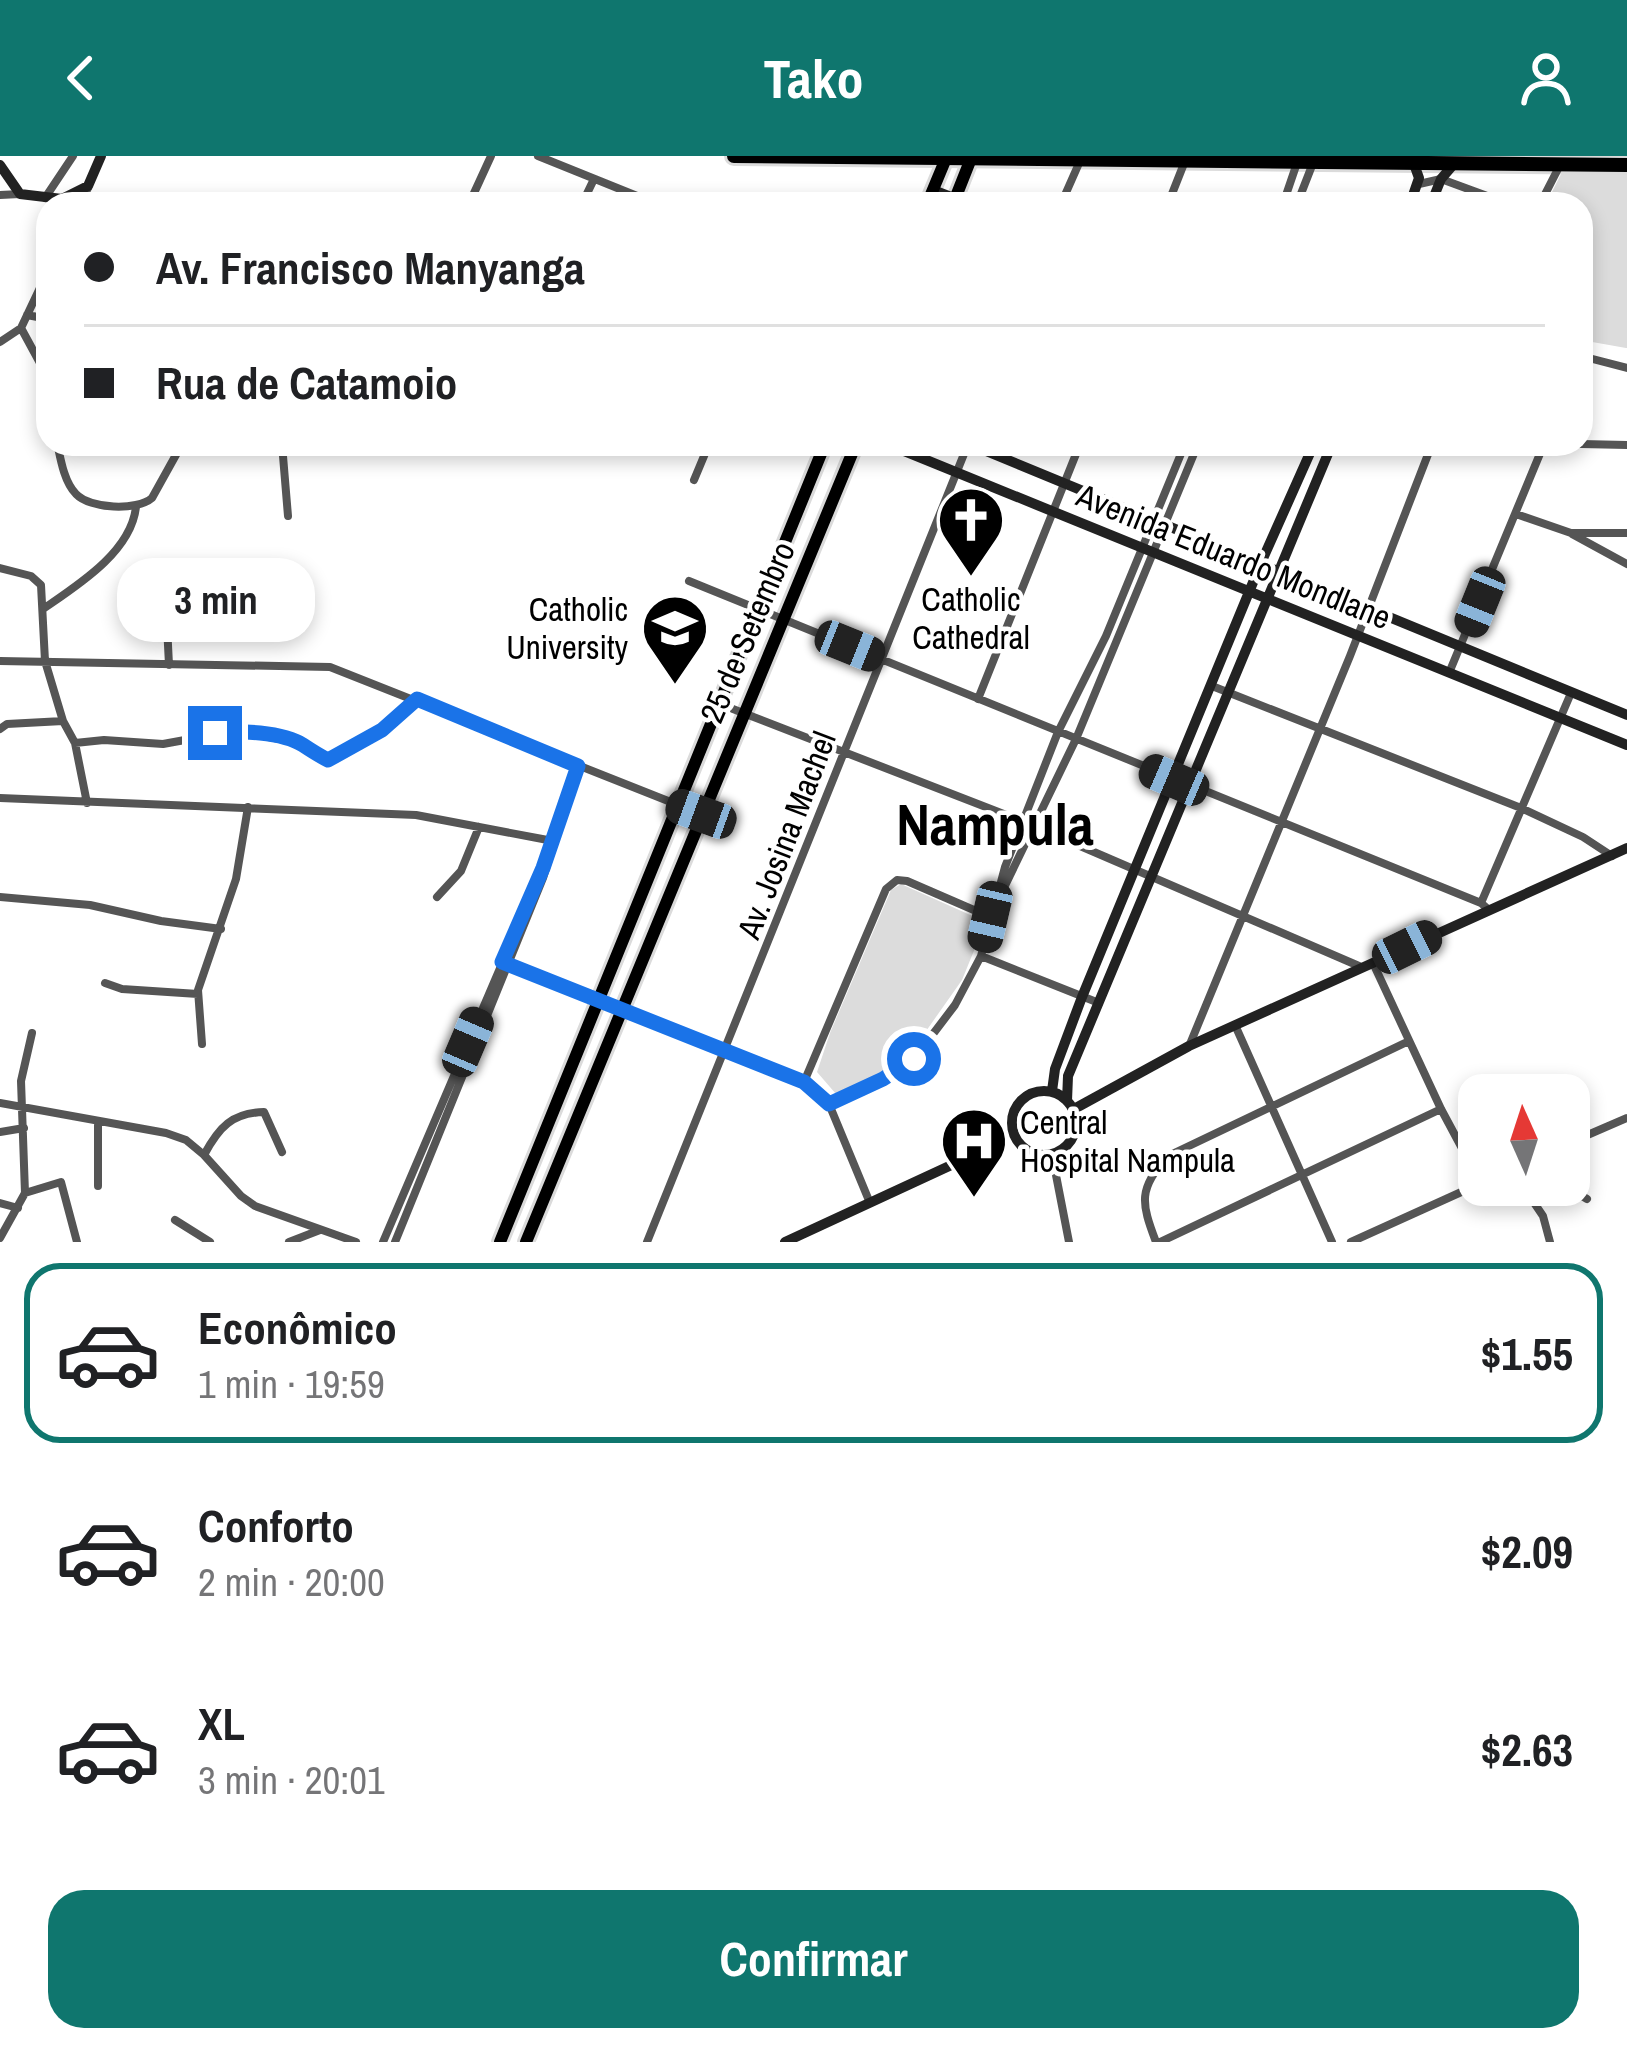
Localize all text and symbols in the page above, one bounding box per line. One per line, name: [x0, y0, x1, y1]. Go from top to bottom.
text: Tako: [763, 42, 864, 115]
icon: back: [48, 45, 114, 111]
icon: person: [1513, 45, 1579, 111]
text: Av. Francisco Manyanga: [156, 237, 585, 298]
text: Rua de Catamoio: [156, 352, 457, 413]
street label: Avenida Eduardo Mondlane: [1070, 472, 1398, 639]
church icon: Catholic Cathedral: [936, 485, 1006, 579]
street label: 25 de Setembro: [689, 535, 805, 729]
callout: 3 min: [116, 559, 314, 643]
car: [1450, 562, 1510, 642]
text: 3 min: [174, 574, 258, 626]
place label: Catholic Cathedral: [912, 577, 1030, 659]
place label: Catholic University: [506, 587, 628, 669]
school or university icon: Catholic University: [640, 593, 710, 687]
car: [810, 616, 890, 676]
route end: [188, 706, 242, 760]
street label: Av. Josina Machel: [726, 725, 846, 946]
car: [1134, 749, 1214, 811]
car: [661, 785, 741, 843]
district label: Nampula: [896, 786, 1094, 863]
car: [964, 878, 1016, 956]
car: [1367, 915, 1447, 979]
car: [437, 1002, 499, 1082]
route start: [887, 1032, 941, 1086]
north arrow: [1458, 1074, 1590, 1206]
map controls: [1458, 1074, 1590, 1206]
place label: Central Hospital Nampula: [1020, 1100, 1235, 1182]
hospital icon: Central Hospital Nampula: [939, 1106, 1009, 1200]
text: Econômico: [198, 1297, 397, 1358]
icon: car: [54, 1299, 162, 1407]
text: $1.55: [1481, 1323, 1573, 1384]
text: 1 min · 19:59: [198, 1358, 385, 1410]
text: Conforto: [198, 1495, 354, 1556]
icon: car: [54, 1497, 162, 1605]
text: $2.09: [1481, 1521, 1573, 1582]
text: 2 min · 20:00: [198, 1556, 385, 1608]
text: XL: [198, 1693, 245, 1754]
icon: car: [54, 1695, 162, 1803]
text: $2.63: [1481, 1719, 1573, 1780]
text: 3 min · 20:01: [198, 1754, 385, 1806]
button: Confirmar: [48, 1890, 1579, 2028]

